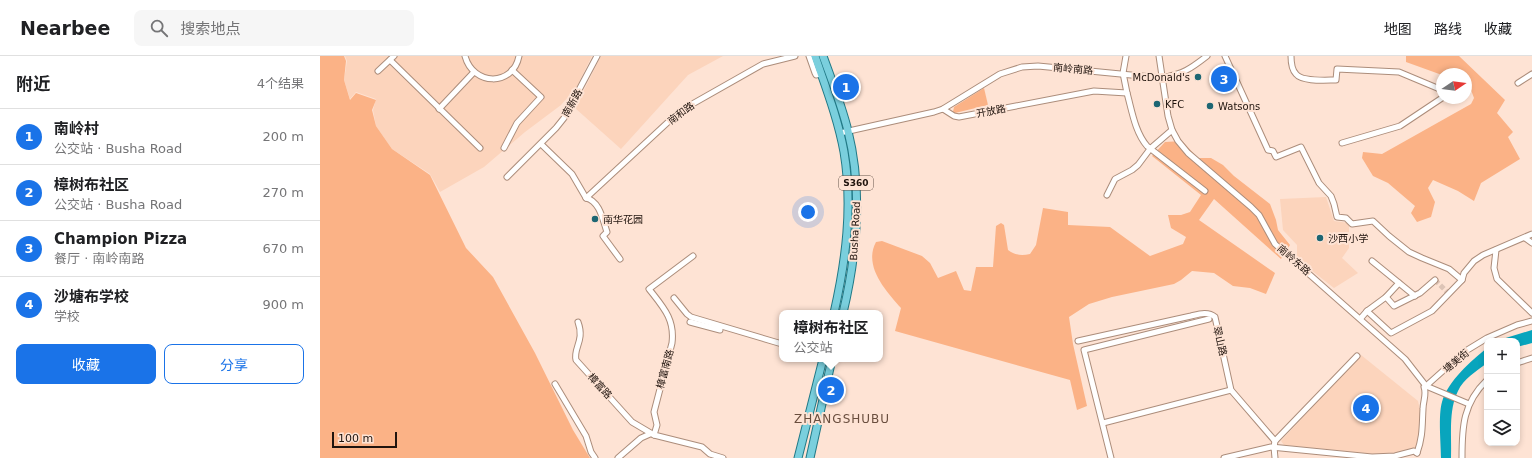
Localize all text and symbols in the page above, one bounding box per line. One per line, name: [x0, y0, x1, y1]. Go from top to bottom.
search box: [134, 10, 414, 46]
text: Nearbee: [20, 17, 110, 39]
icon: search: [148, 17, 170, 39]
text: 搜索地点: [180, 20, 240, 38]
text: 地图: [1384, 21, 1412, 37]
text: 路线: [1434, 21, 1462, 37]
text: 收藏: [1484, 21, 1512, 37]
street label: 南岭南路: [1053, 62, 1093, 76]
pin: 3: [1211, 64, 1237, 94]
north arrow: [1436, 68, 1472, 104]
pin: 1: [833, 72, 859, 102]
place label: McDonald's: [1133, 72, 1190, 83]
marker: McDonald's: [1193, 72, 1203, 82]
text: 附近: [16, 74, 50, 94]
text: 4个结果: [257, 76, 304, 91]
street label: 南新路: [560, 87, 584, 119]
marker: KFC: [1152, 99, 1162, 109]
place label: KFC: [1165, 99, 1184, 110]
street label: 南和路: [666, 100, 696, 126]
marker: Watsons: [1205, 101, 1215, 111]
place label: Watsons: [1218, 101, 1260, 112]
street label: 开放路: [975, 103, 1007, 119]
text: 南岭村: [54, 120, 99, 138]
text: 1: [24, 129, 34, 144]
text: 200 m: [262, 129, 304, 144]
text: 公交站 · Busha Road: [54, 141, 182, 156]
text: 樟树布社区: [54, 176, 129, 194]
road number: S360: [839, 176, 873, 190]
text: 2: [24, 185, 34, 200]
text: 270 m: [262, 185, 304, 200]
text: 公交站 · Busha Road: [54, 197, 182, 212]
street label: Busha Road: [848, 201, 862, 261]
your location: [798, 202, 818, 222]
marker: 南华花园: [590, 214, 600, 224]
place label: 南华花园: [603, 214, 643, 225]
text: Champion Pizza: [54, 230, 187, 248]
marker: 沙西小学: [1315, 233, 1325, 243]
place label: 沙西小学: [1328, 233, 1368, 244]
text: 3: [24, 241, 34, 256]
text: 670 m: [262, 241, 304, 256]
street label: 南岭东路: [1275, 243, 1313, 277]
text: 餐厅 · 南岭南路: [54, 251, 144, 266]
text: 沙塘布学校: [54, 288, 129, 306]
text: 4: [24, 297, 34, 312]
text: 900 m: [262, 297, 304, 312]
text: 学校: [54, 309, 80, 324]
popup: [779, 310, 883, 362]
text: 樟树布社区: [793, 319, 869, 337]
street label: 翠山路: [1211, 325, 1229, 357]
map controls: [1484, 338, 1520, 446]
button: +: [1484, 338, 1520, 374]
text: 公交站: [793, 340, 833, 355]
button: 收藏: [16, 344, 156, 384]
button: 分享: [164, 344, 304, 384]
street label: 塘美街: [1441, 347, 1471, 375]
street label: 樟富南路: [655, 348, 675, 390]
street label: 樟富路: [586, 371, 614, 401]
button: −: [1484, 374, 1520, 410]
pin: 2: [818, 375, 844, 405]
pin: 4: [1353, 393, 1379, 423]
button: layers: [1484, 410, 1520, 446]
district label: ZHANGSHUBU: [794, 412, 890, 426]
scale bar: [332, 430, 397, 449]
text: 100 m: [338, 432, 373, 445]

